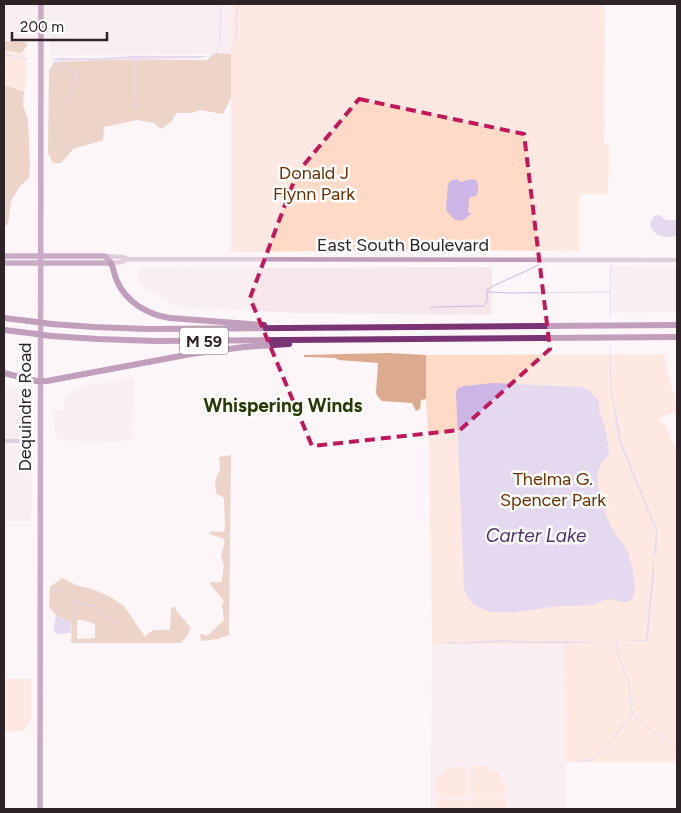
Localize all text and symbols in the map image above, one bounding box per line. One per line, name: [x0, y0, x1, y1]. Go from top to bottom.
scale bar: [12, 10, 108, 42]
text: 200 m: [20, 18, 64, 36]
park label: Donald J Flynn Park: [273, 162, 355, 205]
street label: East South Boulevard: [317, 234, 489, 256]
road number: M 59: [180, 328, 228, 354]
street label: Dequindre Road: [14, 342, 36, 472]
district label: Whispering Winds: [204, 394, 363, 417]
park label: Thelma G. Spencer Park: [500, 468, 606, 511]
water label: Carter Lake: [486, 524, 587, 547]

